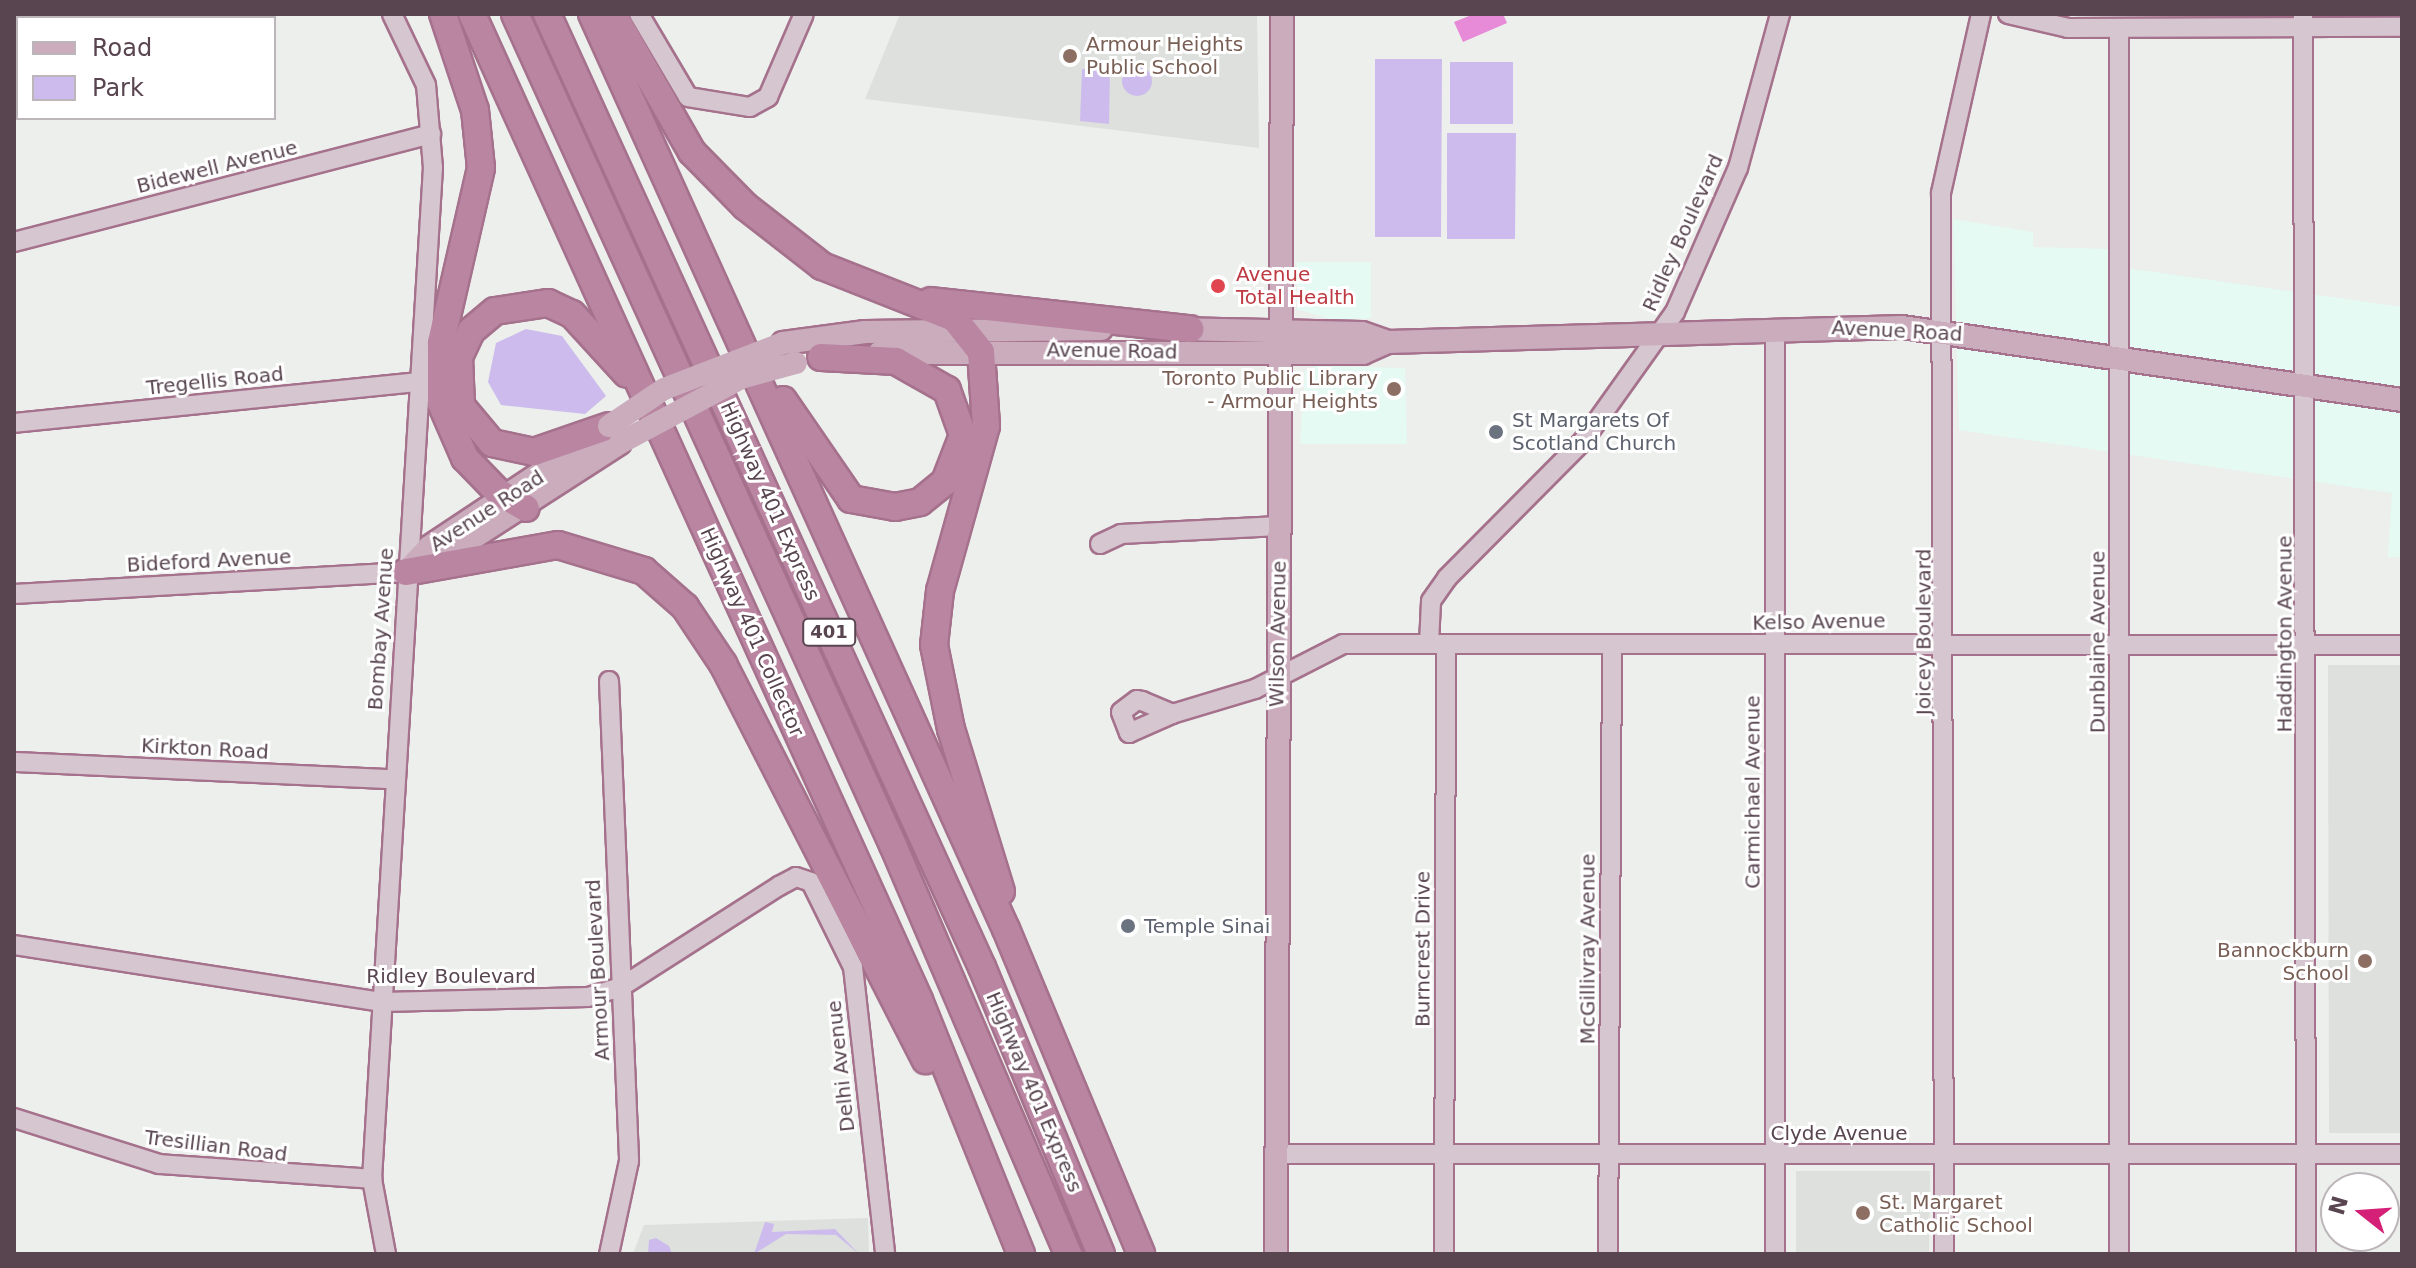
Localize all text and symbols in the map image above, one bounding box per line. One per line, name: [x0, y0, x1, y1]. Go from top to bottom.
legend: [16, 16, 276, 120]
place label: Armour Heights Public School: [1086, 32, 1243, 79]
text: Road: [92, 34, 152, 62]
marker: Armour Heights Public School: [1061, 47, 1079, 65]
text: Park: [92, 74, 144, 102]
street label: Bidewell Avenue: [134, 135, 300, 199]
street label: Ridley Boulevard: [1638, 151, 1728, 315]
place label: Avenue Total Health: [1236, 262, 1355, 309]
marker: Avenue Total Health: [1207, 275, 1229, 297]
street label: Avenue Road: [1831, 316, 1963, 346]
street label: Avenue Road: [1046, 338, 1178, 364]
street label: Tregellis Road: [145, 362, 285, 400]
place label: Toronto Public Library - Armour Heights: [1162, 366, 1378, 413]
marker: Toronto Public Library - Armour Heights: [1385, 380, 1403, 398]
street label: Highway 401 Express: [715, 398, 825, 604]
place label: St Margarets Of Scotland Church: [1512, 408, 1676, 455]
marker: St Margarets Of Scotland Church: [1487, 423, 1505, 441]
street label: Avenue Road: [426, 465, 548, 557]
street label: Highway 401 Collector: [695, 524, 809, 740]
street label: Haddington Avenue: [2273, 535, 2297, 733]
street label: Bideford Avenue: [126, 545, 292, 577]
street label: Bombay Avenue: [363, 547, 399, 711]
street label: Joicey Boulevard: [1912, 549, 1936, 715]
street label: Dunblaine Avenue: [2086, 551, 2110, 733]
street label: Wilson Avenue: [1265, 561, 1291, 707]
street label: Kelso Avenue: [1752, 609, 1886, 635]
road number: 401: [801, 618, 857, 646]
street label: Carmichael Avenue: [1741, 695, 1765, 889]
street label: Kirkton Road: [141, 734, 269, 764]
street label: McGillivray Avenue: [1576, 854, 1600, 1044]
street label: Burncrest Drive: [1411, 871, 1435, 1027]
street label: Armour Boulevard: [581, 879, 615, 1061]
place label: Temple Sinai: [1144, 914, 1270, 938]
marker: Temple Sinai: [1119, 917, 1137, 935]
place label: Bannockburn School: [2217, 938, 2349, 985]
marker: Bannockburn School: [2356, 952, 2374, 970]
street label: Ridley Boulevard: [366, 964, 536, 988]
street label: Highway 401 Express: [981, 988, 1087, 1196]
street label: Delhi Avenue: [822, 999, 860, 1133]
street label: Clyde Avenue: [1770, 1121, 1908, 1145]
street label: Tresillian Road: [143, 1125, 289, 1167]
north arrow: [2320, 1172, 2400, 1252]
place label: St. Margaret Catholic School: [1879, 1190, 2033, 1237]
text: N: [2324, 1193, 2353, 1218]
marker: St. Margaret Catholic School: [1854, 1204, 1872, 1222]

